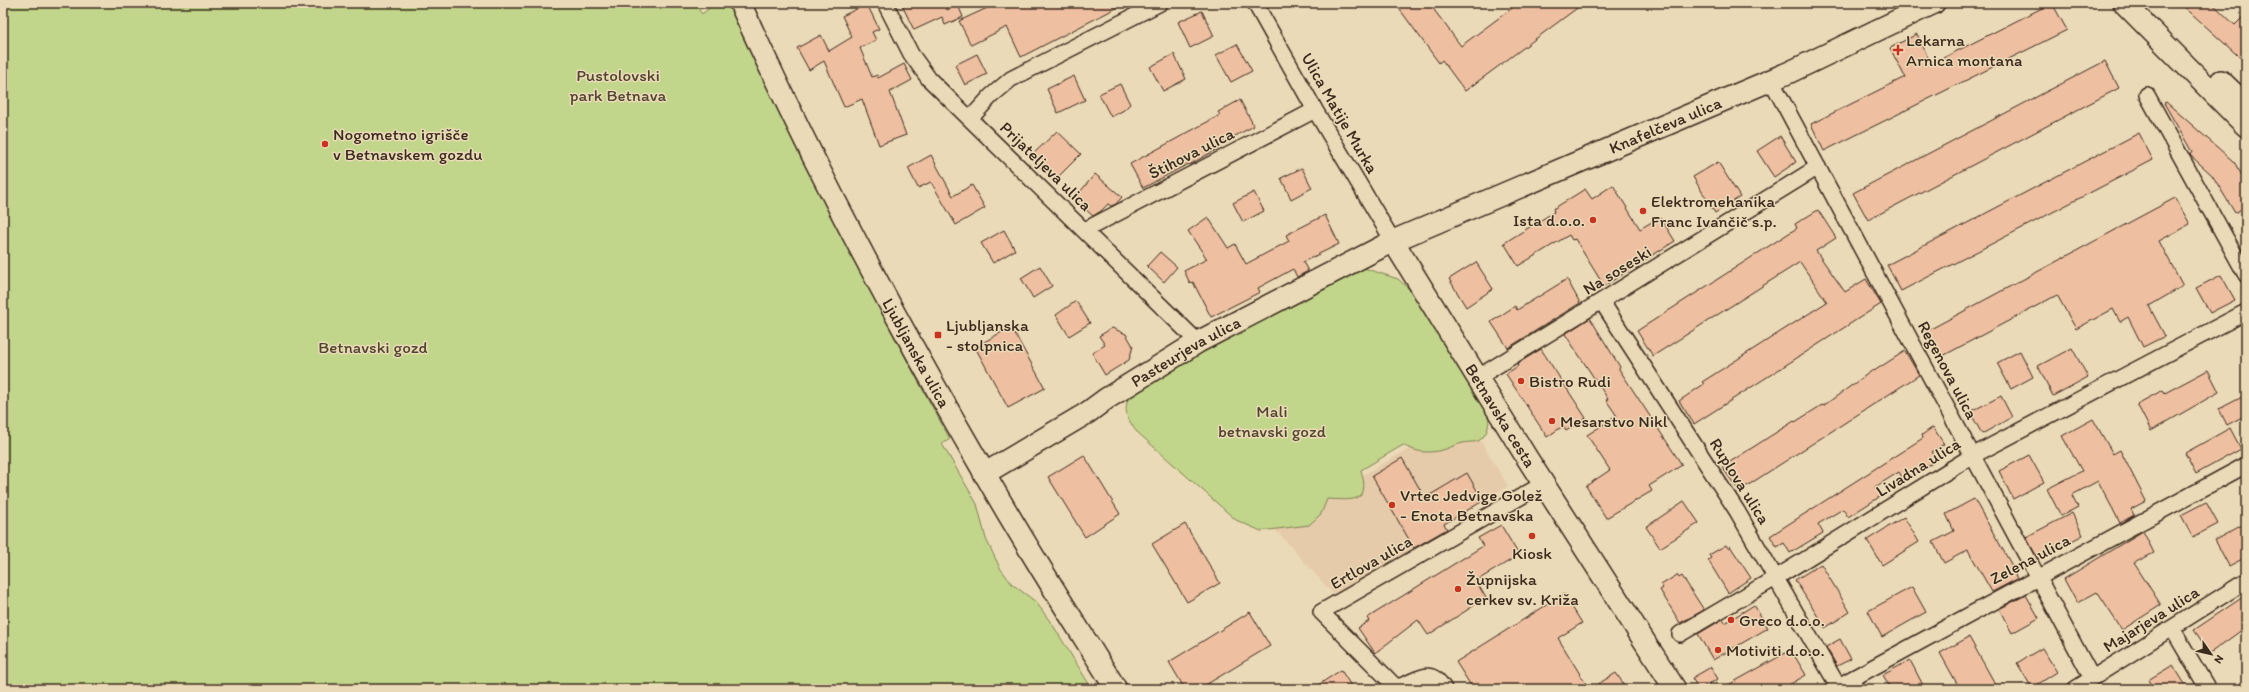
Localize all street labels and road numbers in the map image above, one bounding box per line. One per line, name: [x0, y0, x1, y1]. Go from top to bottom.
street label: Ulica Matije Murka: [1297, 49, 1383, 177]
street label: Knafelčeva ulica: [1606, 92, 1725, 158]
street label: Prijateljeva ulica: [996, 117, 1096, 215]
street label: Štihova ulica: [1145, 123, 1237, 183]
street label: Na soseski: [1579, 241, 1655, 299]
street label: Ljubljanska ulica: [878, 295, 955, 411]
street label: Pasteurjeva ulica: [1127, 312, 1244, 391]
street label: Regenova ulica: [1914, 317, 1982, 423]
street label: Betnavska cesta: [1461, 360, 1540, 471]
street label: Livadna ulica: [1872, 433, 1964, 501]
street label: Ruplova ulica: [1706, 434, 1774, 528]
street label: Zelena ulica: [1987, 529, 2074, 588]
street label: Ertlova ulica: [1327, 531, 1415, 593]
street label: Majarjeva ulica: [2099, 581, 2203, 656]

